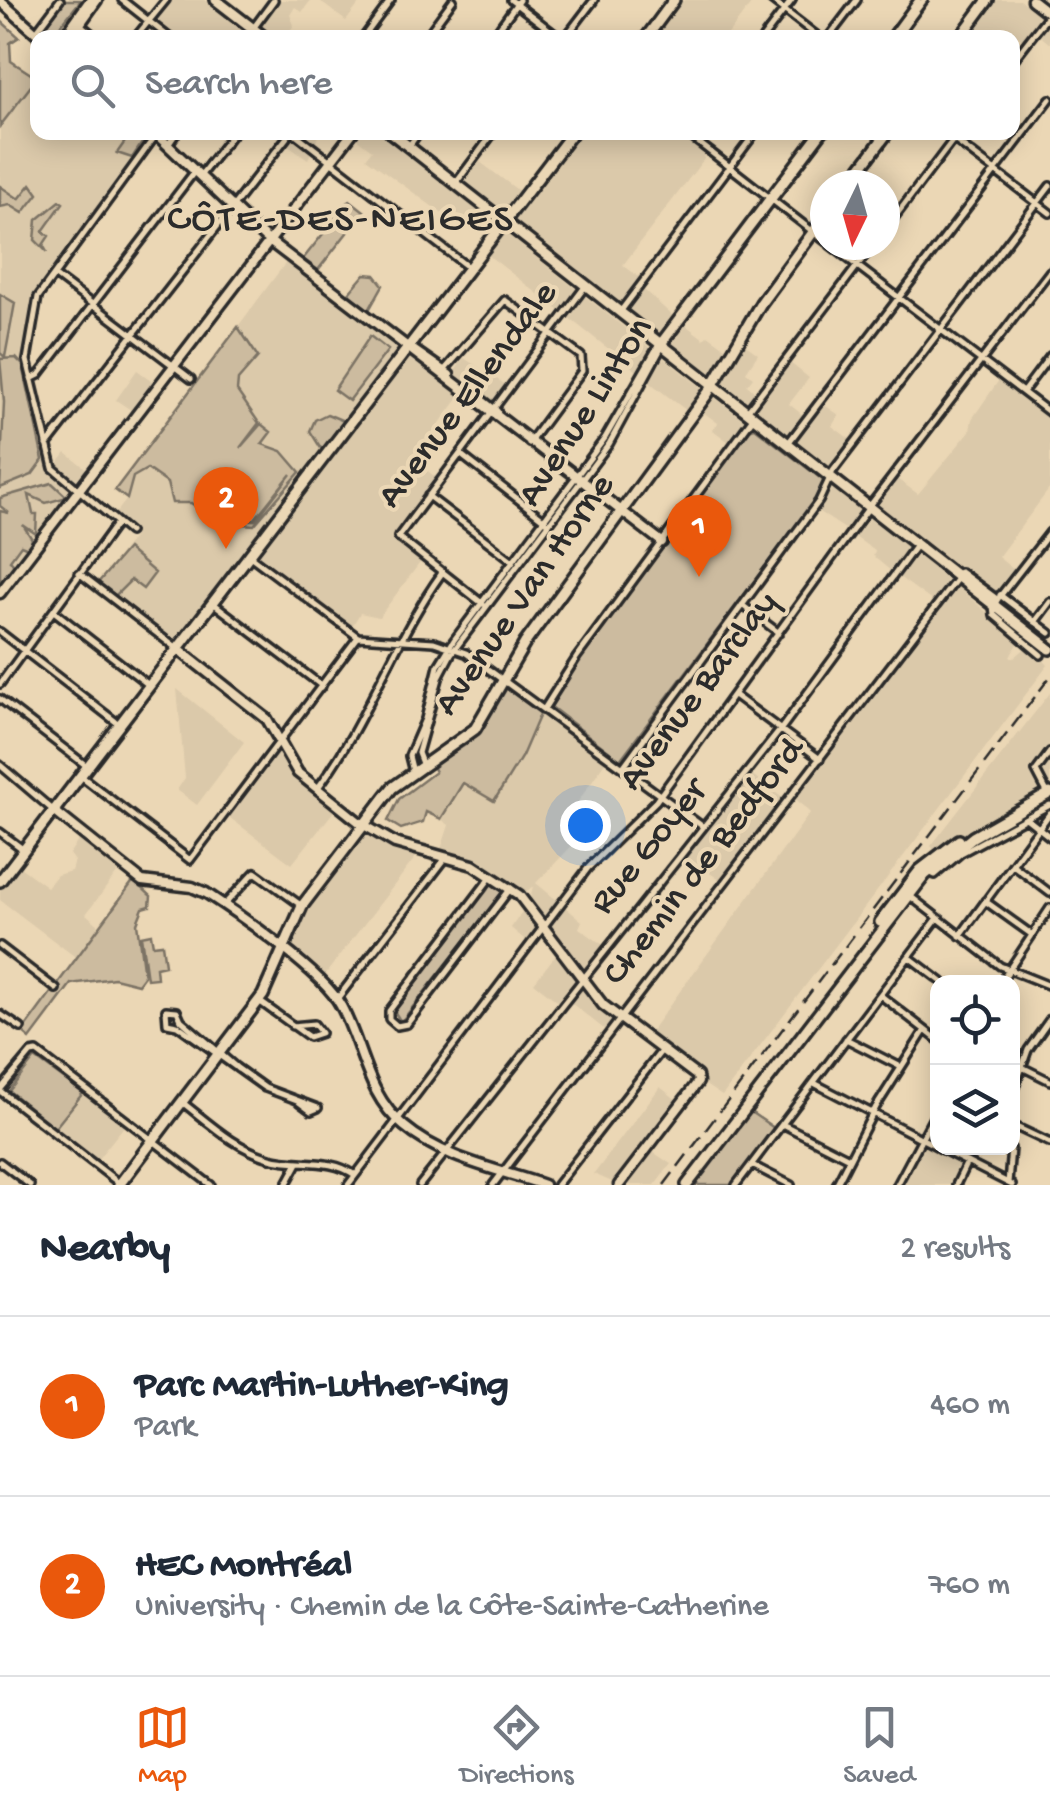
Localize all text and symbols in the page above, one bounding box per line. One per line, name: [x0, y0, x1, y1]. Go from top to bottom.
search box: [30, 30, 1020, 140]
icon: search: [65, 58, 120, 113]
text: Search here: [145, 63, 332, 107]
north arrow: [810, 170, 900, 260]
district label: CÔTE-DES-NEIGES: [167, 198, 515, 245]
street label: Avenue Ellendale: [369, 274, 569, 518]
street label: Avenue Linton: [510, 310, 664, 516]
pin: 2: [194, 466, 258, 549]
street label: Avenue Van Horne: [426, 466, 626, 725]
pin: 1: [666, 494, 732, 577]
street label: Avenue Barclay: [611, 583, 789, 800]
street label: Chemin de Bedford: [595, 728, 817, 996]
street label: Rue Goyer: [582, 769, 720, 925]
your location: [560, 800, 611, 851]
map controls: [930, 975, 1020, 1155]
button: locate: [930, 975, 1020, 1065]
button: layers: [930, 1065, 1020, 1155]
text: Nearby: [40, 1226, 170, 1275]
text: 2 results: [900, 1231, 1010, 1269]
text: Parc Martin-Luther-King: [135, 1365, 509, 1409]
text: 1: [66, 1387, 79, 1425]
text: 460 m: [930, 1387, 1010, 1425]
text: Park: [135, 1409, 196, 1447]
text: HEC Montréal: [135, 1545, 352, 1589]
text: 2: [65, 1567, 80, 1605]
text: 760 m: [929, 1567, 1010, 1605]
text: University · Chemin de la Côte-Sainte-Catherine: [135, 1589, 769, 1627]
tab: Map: [135, 1700, 190, 1793]
tab: Directions: [460, 1700, 574, 1793]
tab: Saved: [843, 1700, 915, 1793]

